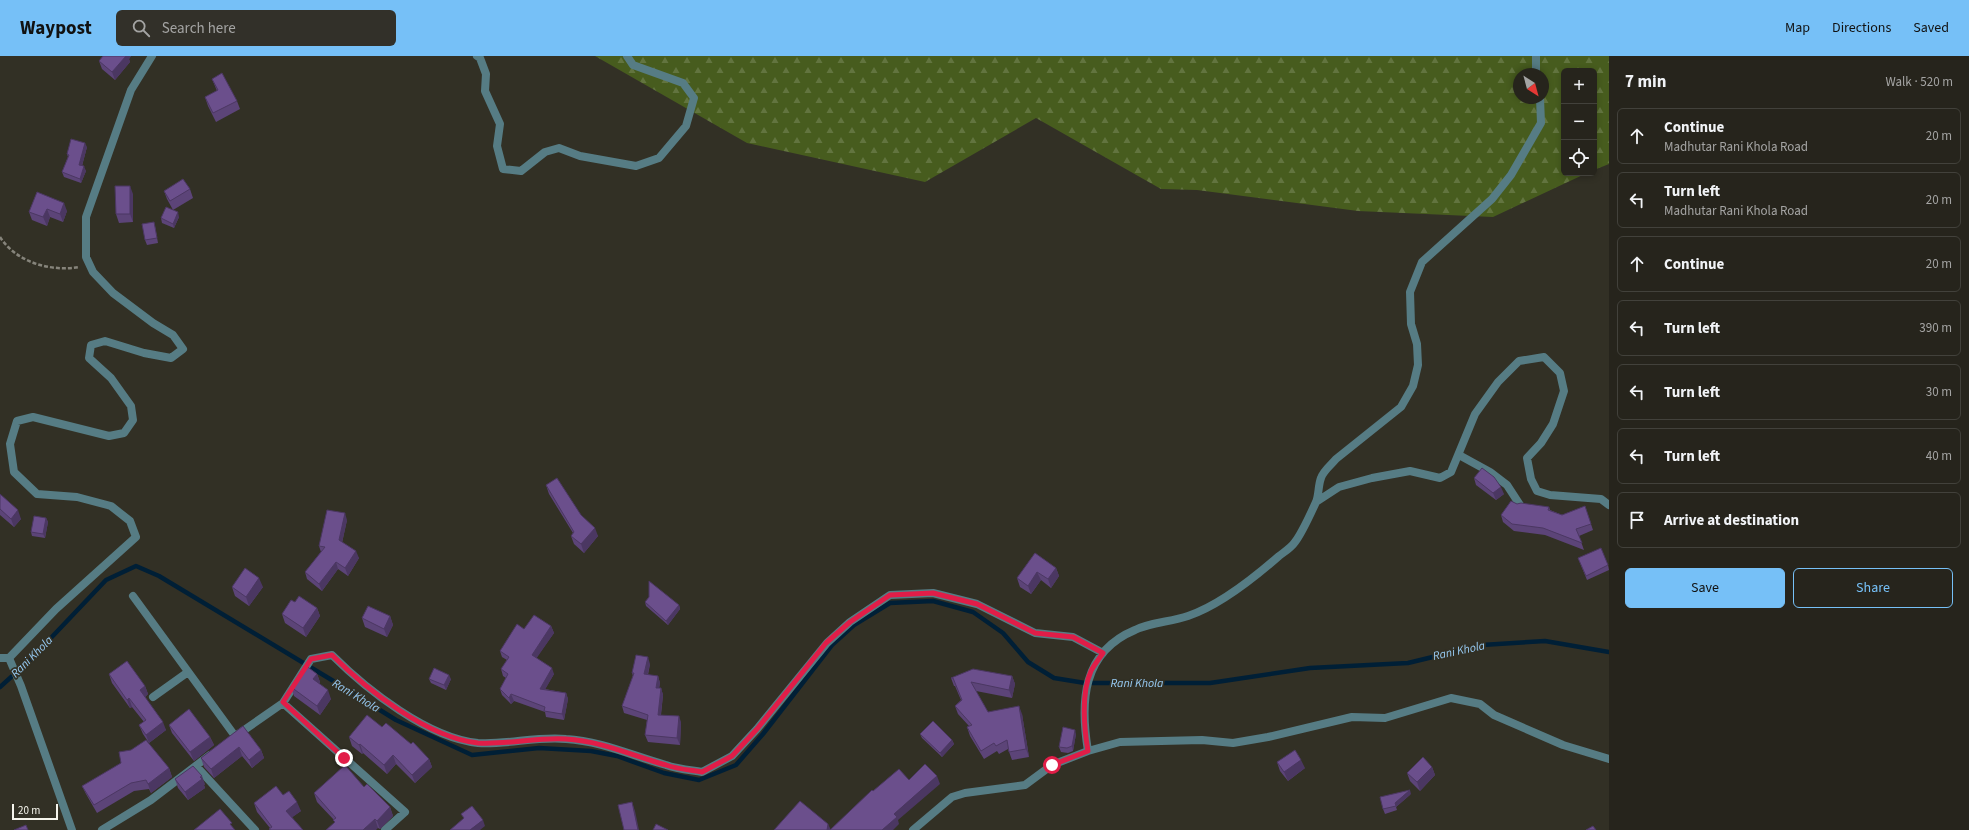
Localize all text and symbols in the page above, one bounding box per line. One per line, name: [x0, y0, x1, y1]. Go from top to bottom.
search box: [116, 10, 396, 46]
text: Waypost: [20, 15, 92, 42]
icon: search: [130, 17, 152, 39]
text: Search here: [162, 18, 236, 39]
text: Map: [1785, 18, 1810, 38]
text: Directions: [1832, 18, 1891, 38]
text: Saved: [1913, 18, 1949, 38]
north arrow: [1513, 68, 1549, 104]
map controls: [1561, 68, 1597, 176]
button: +: [1561, 68, 1597, 104]
text: 7 min: [1625, 70, 1666, 94]
text: Walk · 520 m: [1885, 73, 1953, 91]
button: −: [1561, 104, 1597, 140]
text: Continue: [1664, 117, 1724, 138]
icon: ahead: [1626, 125, 1648, 147]
text: 20 m: [1926, 127, 1952, 145]
text: Madhutar Rani Khola Road: [1664, 138, 1808, 156]
button: locate: [1561, 140, 1597, 176]
text: Turn left: [1664, 181, 1720, 202]
icon: left: [1626, 189, 1648, 211]
text: 20 m: [1926, 191, 1952, 209]
text: Madhutar Rani Khola Road: [1664, 202, 1808, 220]
icon: ahead: [1626, 253, 1648, 275]
text: Continue: [1664, 254, 1724, 275]
text: 20 m: [1926, 255, 1952, 273]
icon: left: [1626, 317, 1648, 339]
text: Turn left: [1664, 318, 1720, 339]
text: 390 m: [1919, 319, 1952, 337]
icon: left: [1626, 381, 1648, 403]
text: Turn left: [1664, 382, 1720, 403]
text: 30 m: [1926, 383, 1952, 401]
icon: left: [1626, 445, 1648, 467]
text: Turn left: [1664, 446, 1720, 467]
text: 40 m: [1926, 447, 1952, 465]
icon: arrive: [1626, 509, 1648, 531]
text: Arrive at destination: [1664, 510, 1799, 531]
button: Save: [1625, 568, 1785, 608]
button: Share: [1793, 568, 1953, 608]
water label: Rani Khola: [7, 632, 57, 682]
water label: Rani Khola: [1431, 637, 1487, 665]
water label: Rani Khola: [329, 675, 384, 717]
water label: Rani Khola: [1110, 675, 1164, 692]
route end: [335, 749, 353, 767]
route start: [1043, 756, 1061, 774]
scale bar: [12, 802, 58, 821]
text: 20 m: [18, 803, 40, 818]

